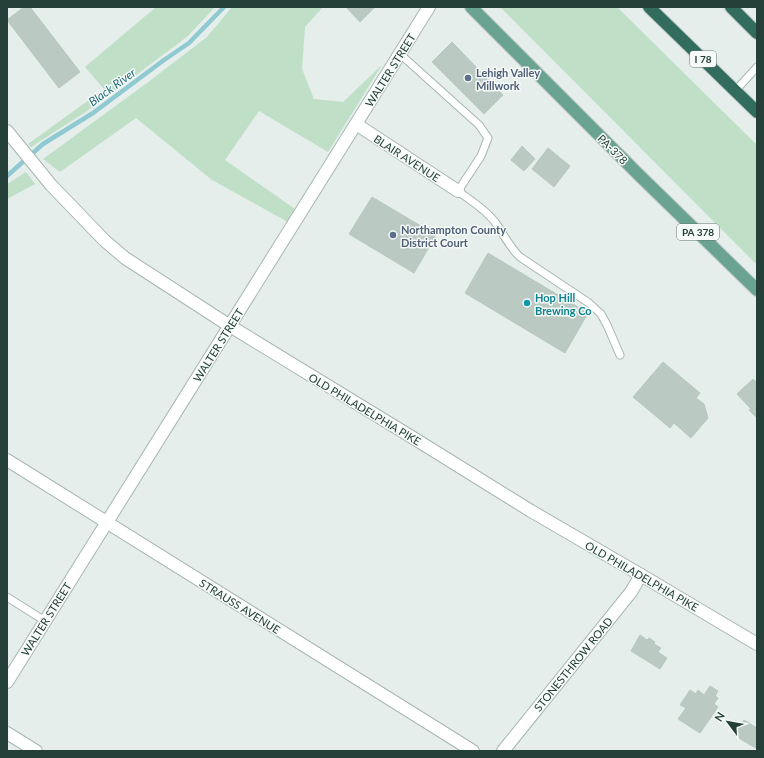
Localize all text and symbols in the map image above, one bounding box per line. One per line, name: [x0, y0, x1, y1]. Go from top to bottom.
street label: WALTER STREET: [362, 30, 418, 109]
road number: I 78: [690, 51, 716, 67]
water label: Black River: [85, 64, 139, 109]
place label: Lehigh Valley Millwork: [476, 66, 540, 92]
marker: Lehigh Valley Millwork: [463, 73, 473, 83]
street label: PA-378: [595, 131, 631, 167]
street label: BLAIR AVENUE: [372, 132, 442, 184]
place label: Northampton County District Court: [401, 223, 506, 249]
road number: PA 378: [677, 224, 719, 240]
marker: Northampton County District Court: [388, 230, 398, 240]
place label: Hop Hill Brewing Co: [535, 291, 592, 317]
marker: Hop Hill Brewing Co: [522, 298, 532, 308]
street label: WALTER STREET: [190, 305, 246, 384]
street label: OLD PHILADELPHIA PIKE: [307, 370, 423, 448]
street label: OLD PHILADELPHIA PIKE: [583, 538, 701, 614]
street label: STRAUSS AVENUE: [197, 576, 283, 636]
street label: WALTER STREET: [18, 579, 74, 658]
street label: STONESTHROW ROAD: [531, 614, 615, 714]
north arrow: [708, 702, 748, 742]
text: N: [711, 709, 727, 723]

